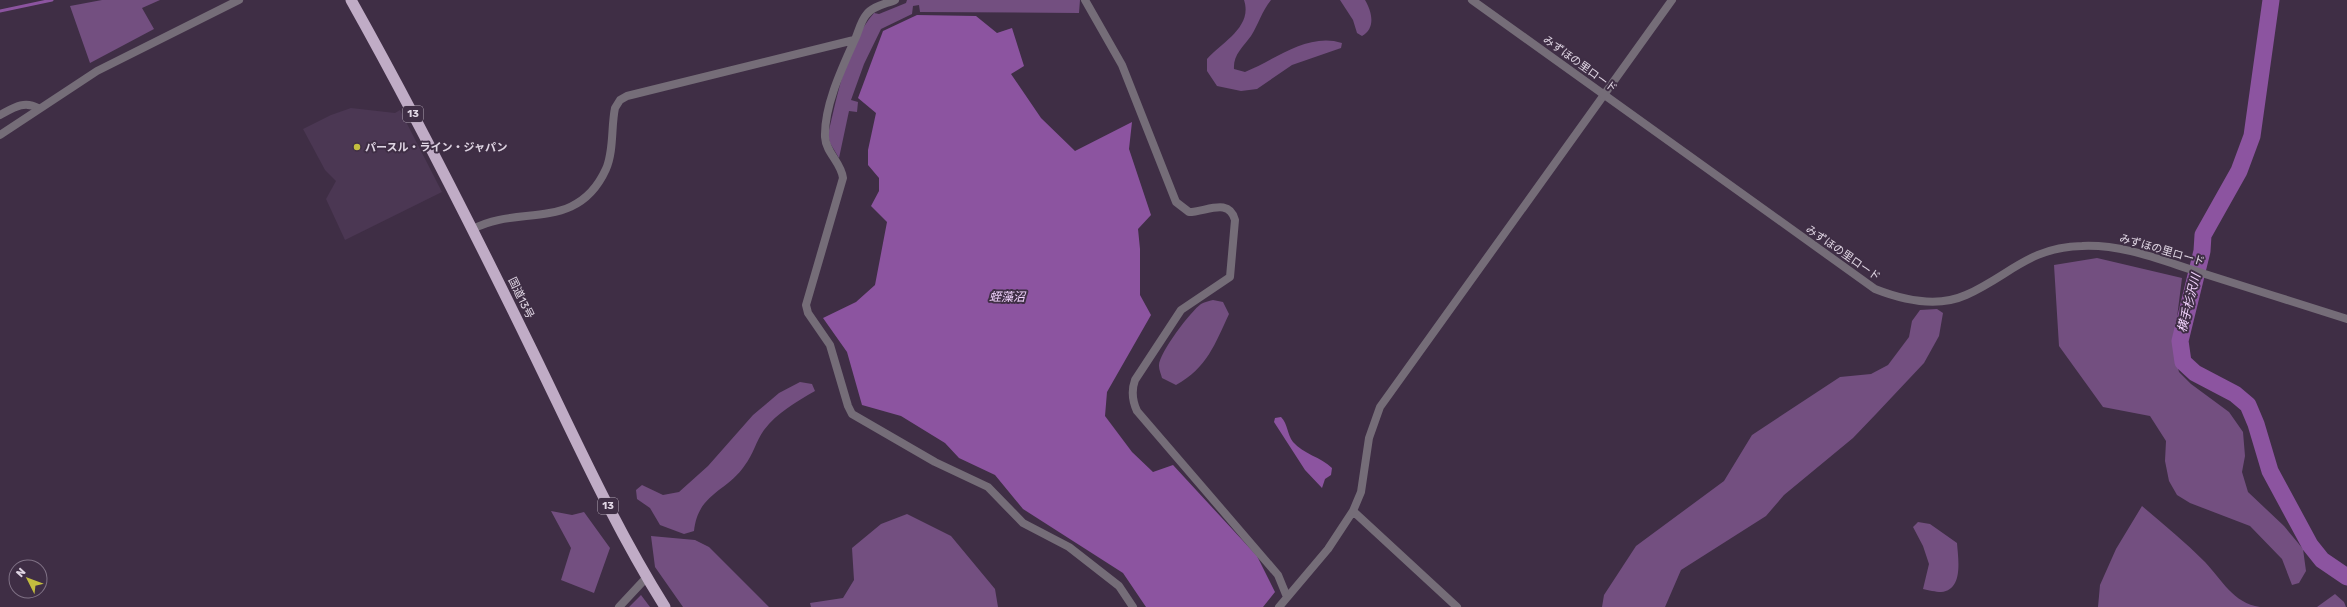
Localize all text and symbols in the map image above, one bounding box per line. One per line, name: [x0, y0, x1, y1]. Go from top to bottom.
street label: みずほの里ロード: [1541, 33, 1619, 95]
road number: 13: [403, 106, 423, 122]
place label: パースル・ライン・ジャパン: [365, 141, 507, 154]
marker: パースル・ライン・ジャパン: [352, 142, 362, 152]
street label: みずほの里ロード: [1803, 222, 1883, 284]
street label: みずほの里ロード: [2118, 232, 2206, 268]
water label: 横手杉沢川: [2175, 270, 2204, 334]
street label: 国道13号: [505, 275, 537, 321]
water label: 蛭藻沼: [989, 290, 1027, 304]
road number: 13: [598, 498, 618, 514]
north arrow: [8, 559, 48, 599]
text: N: [13, 565, 28, 580]

